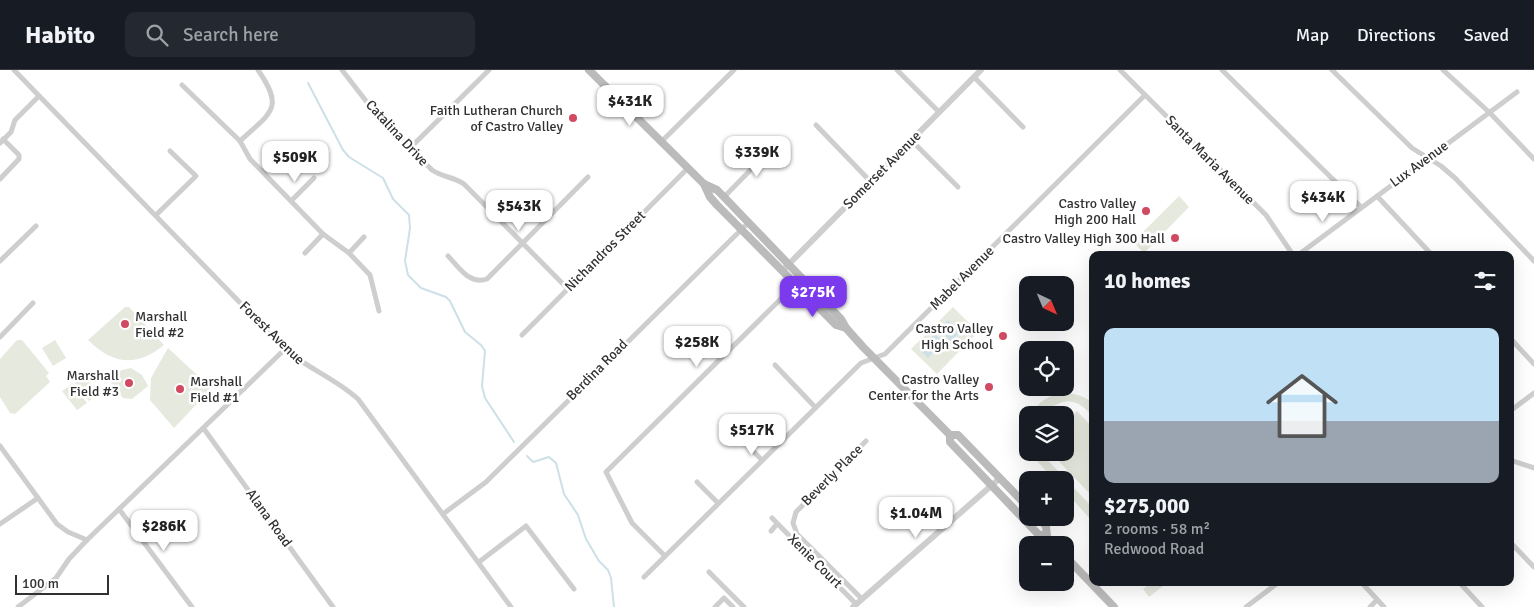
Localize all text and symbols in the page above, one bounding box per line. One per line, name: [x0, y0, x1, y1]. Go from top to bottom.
search box: [125, 12, 475, 57]
text: Habito: [25, 20, 95, 50]
icon: search: [143, 21, 171, 49]
text: Search here: [183, 23, 279, 47]
text: Map: [1296, 24, 1329, 46]
text: Directions: [1357, 24, 1436, 46]
text: Saved: [1464, 24, 1509, 46]
pin: $431K: [595, 85, 665, 127]
text: $431K: [608, 91, 652, 111]
street label: Catalina Drive: [362, 96, 432, 170]
place label: Faith Lutheran Church of Castro Valley: [430, 102, 563, 135]
marker: Faith Lutheran Church of Castro Valley: [567, 112, 579, 124]
street label: Santa Maria Avenue: [1162, 112, 1258, 208]
street label: Somerset Avenue: [839, 127, 925, 213]
pin: $339K: [722, 136, 792, 178]
street label: Lux Avenue: [1387, 137, 1451, 191]
pin: $509K: [260, 140, 330, 183]
text: $339K: [735, 142, 779, 162]
text: $509K: [273, 147, 317, 167]
pin: $434K: [1288, 180, 1358, 223]
text: $434K: [1301, 187, 1345, 207]
pin: $543K: [484, 190, 554, 232]
place label: Castro Valley High 200 Hall: [1054, 195, 1136, 228]
text: $543K: [497, 196, 541, 216]
marker: Castro Valley High 200 Hall: [1140, 205, 1152, 217]
street label: Nichandros Street: [561, 207, 649, 295]
place label: Castro Valley High 300 Hall: [1003, 230, 1165, 247]
marker: Castro Valley High 300 Hall: [1169, 232, 1181, 244]
street label: Mabel Avenue: [926, 242, 998, 314]
icon: filters: [1471, 267, 1499, 295]
text: 10 homes: [1104, 268, 1190, 294]
pin: $275K: [778, 276, 848, 318]
north arrow: [1019, 276, 1074, 331]
map controls: [1019, 276, 1074, 591]
text: $275K: [791, 282, 835, 302]
street label: Forest Avenue: [236, 298, 308, 368]
place label: Marshall Field #2: [135, 308, 187, 341]
marker: Marshall Field #2: [119, 318, 131, 330]
place label: Castro Valley High School: [915, 320, 993, 353]
pin: $258K: [662, 326, 732, 368]
marker: Castro Valley High School: [997, 330, 1009, 342]
text: $258K: [675, 332, 719, 352]
street label: Berdina Road: [563, 336, 631, 404]
button: locate: [1019, 341, 1074, 396]
icon: home: [1257, 361, 1347, 451]
place label: Marshall Field #3: [67, 367, 119, 400]
place label: Castro Valley Center for the Arts: [868, 371, 979, 404]
place label: Marshall Field #1: [190, 373, 242, 406]
marker: Marshall Field #3: [123, 377, 135, 389]
marker: Castro Valley Center for the Arts: [983, 381, 995, 393]
marker: Marshall Field #1: [174, 383, 186, 395]
button: layers: [1019, 406, 1074, 461]
pin: $517K: [717, 414, 787, 456]
text: $517K: [730, 420, 774, 440]
street label: Beverly Place: [798, 441, 866, 509]
button: +: [1019, 471, 1074, 526]
street label: Alana Road: [242, 486, 296, 550]
text: $275,000: [1104, 493, 1190, 519]
pin: $1.04M: [875, 496, 957, 539]
text: $1.04M: [890, 503, 942, 523]
pin: $286K: [129, 510, 199, 552]
text: $286K: [142, 516, 186, 536]
text: 2 rooms · 58 m²: [1104, 519, 1210, 539]
street label: Xenie Court: [784, 530, 846, 592]
button: −: [1019, 536, 1074, 591]
text: Redwood Road: [1104, 539, 1204, 559]
scale bar: [15, 572, 109, 595]
text: 100 m: [22, 575, 59, 592]

